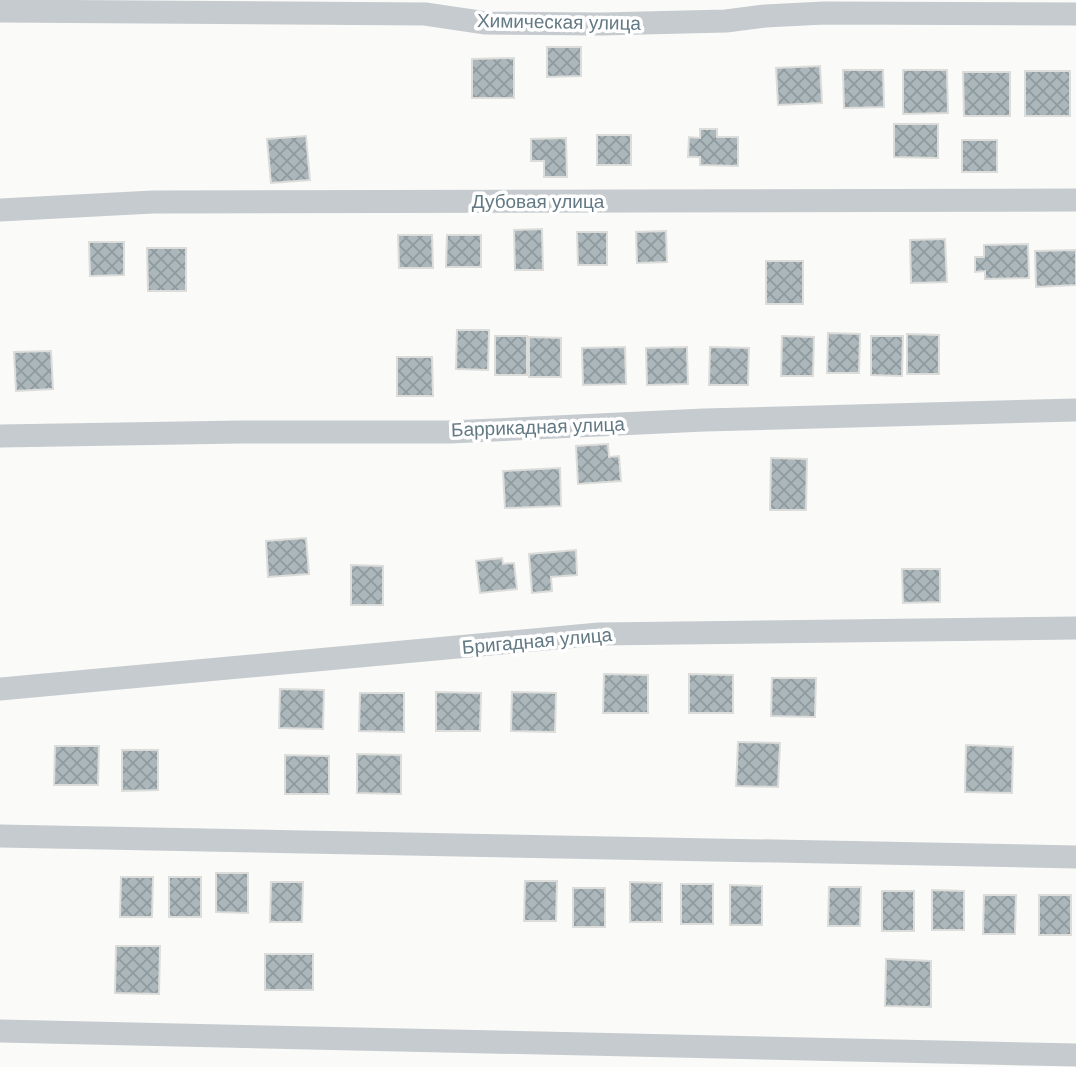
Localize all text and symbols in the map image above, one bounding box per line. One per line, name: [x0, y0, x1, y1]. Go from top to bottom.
street label: Химическая улица: [477, 10, 642, 34]
street label: Дубовая улица: [472, 191, 605, 212]
street label: Баррикадная улица: [451, 413, 626, 441]
street label: Бригадная улица: [461, 624, 613, 658]

